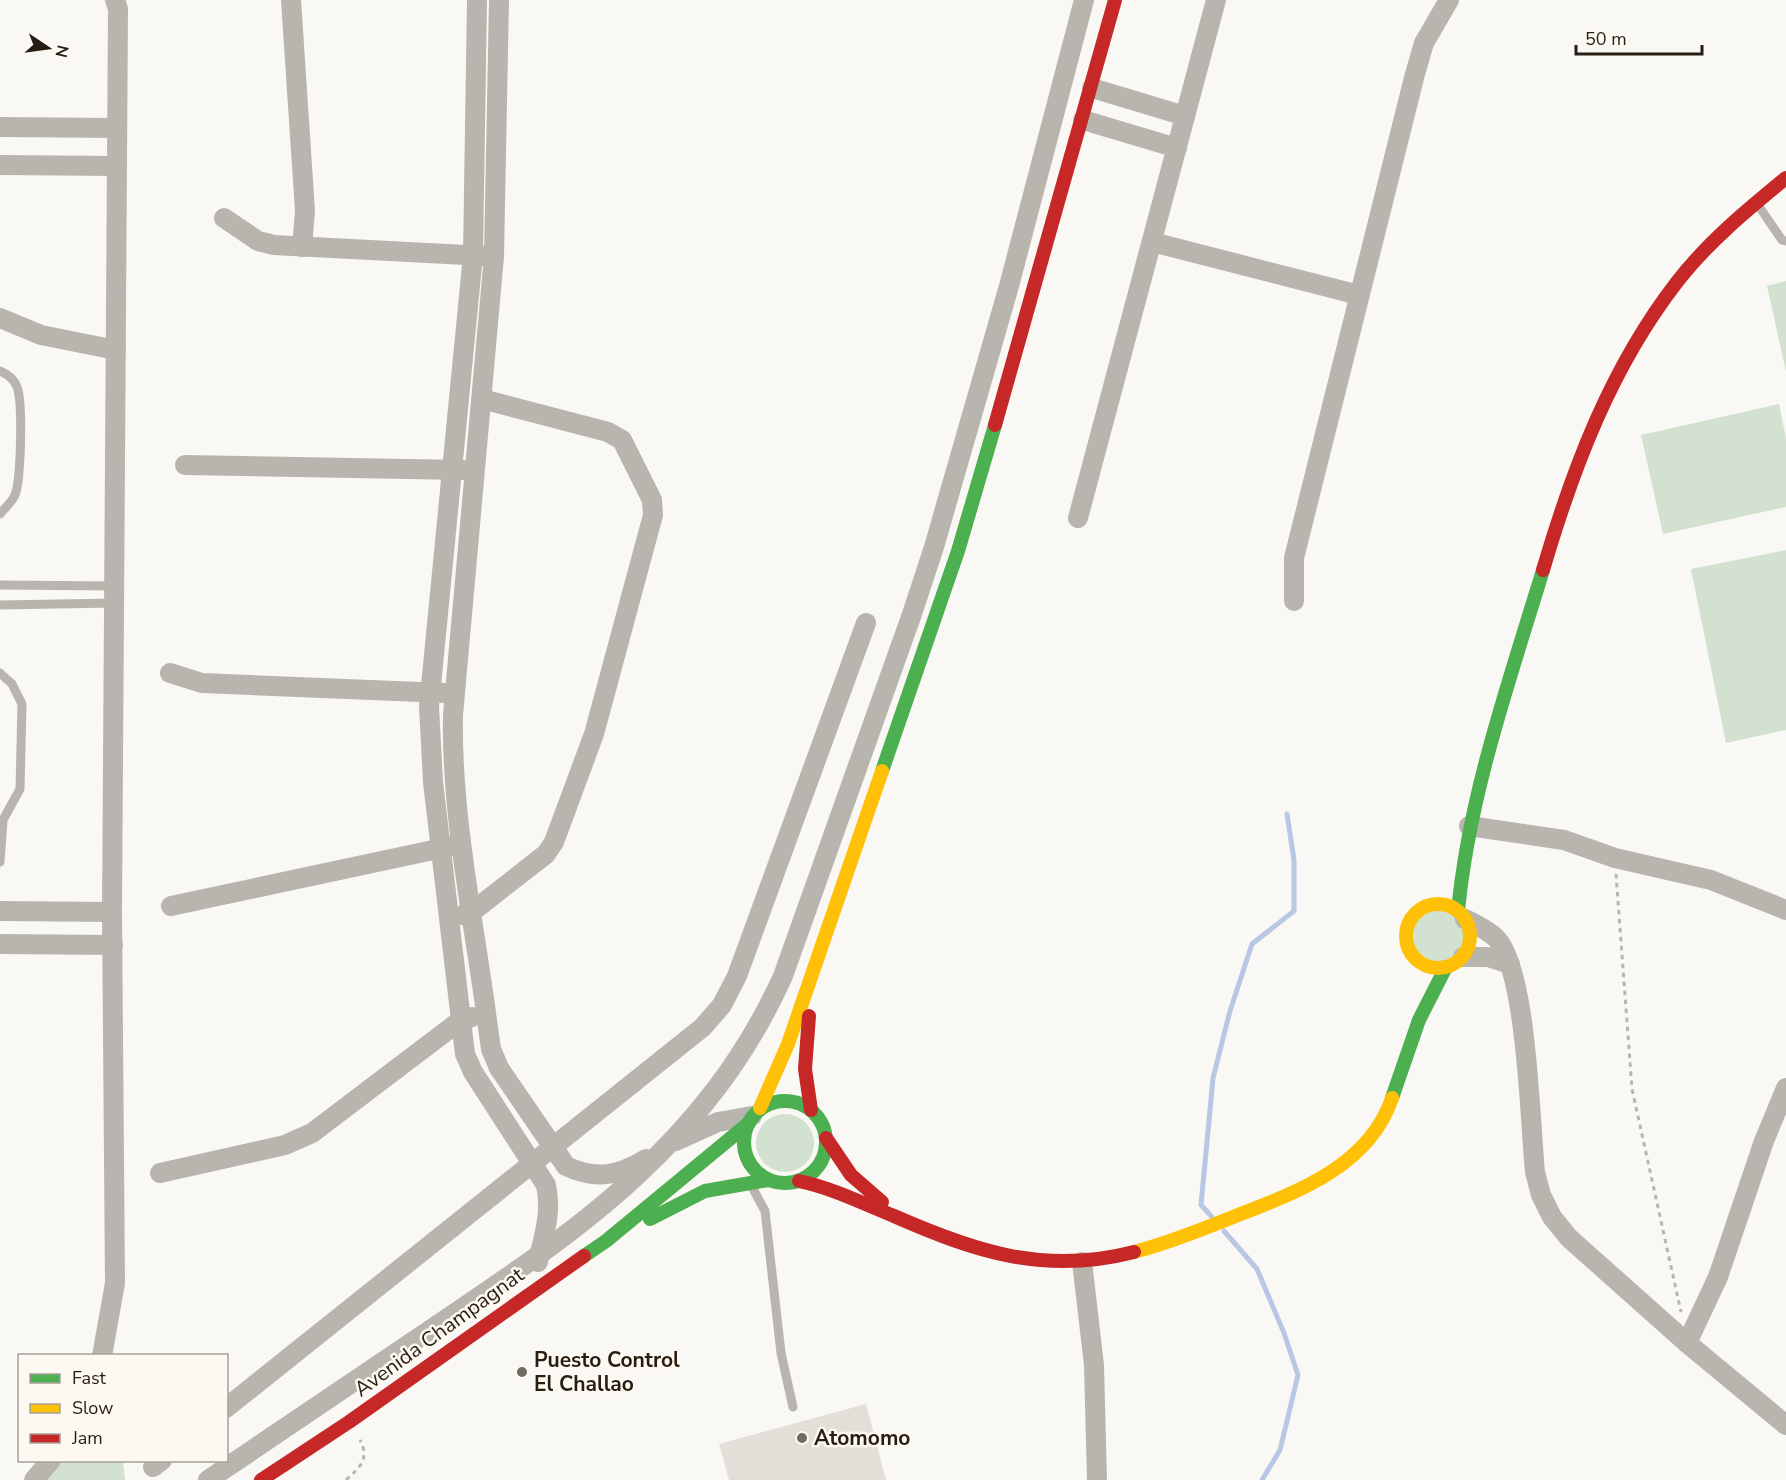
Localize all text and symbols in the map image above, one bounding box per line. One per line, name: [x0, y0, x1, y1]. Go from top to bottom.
north arrow: [18, 18, 78, 78]
scale bar: [1576, 18, 1702, 56]
text: 50 m: [1585, 27, 1627, 51]
text: N: [50, 43, 74, 59]
street label: Avenida Champagnat: [348, 1261, 530, 1403]
place label: Puesto Control El Challao: [534, 1346, 680, 1398]
legend: [18, 1354, 228, 1462]
marker: Puesto Control El Challao: [515, 1365, 529, 1379]
text: Fast: [72, 1366, 107, 1390]
text: Slow: [72, 1396, 113, 1420]
place label: Atomomo: [814, 1424, 910, 1452]
text: Jam: [71, 1426, 103, 1450]
marker: Atomomo: [795, 1431, 809, 1445]

